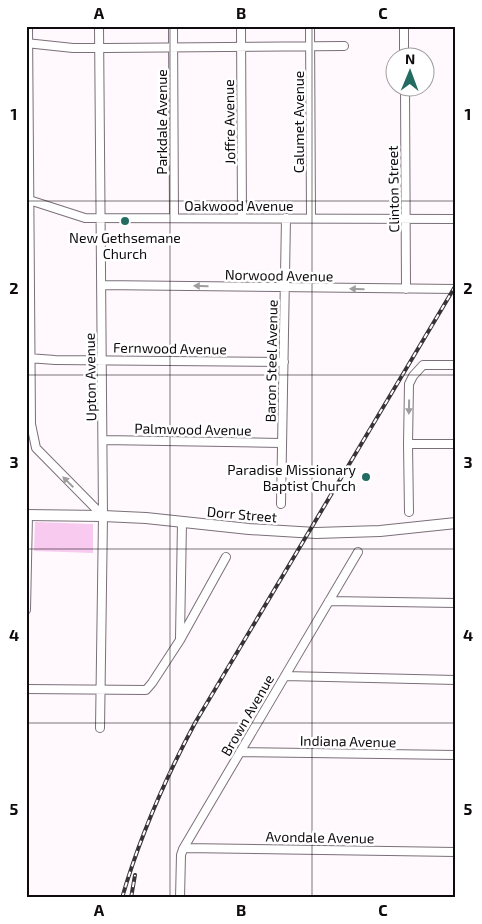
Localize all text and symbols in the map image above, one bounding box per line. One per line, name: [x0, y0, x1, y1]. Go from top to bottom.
text: A: [94, 3, 105, 22]
text: B: [236, 3, 246, 22]
text: C: [378, 3, 388, 22]
north arrow: [384, 48, 434, 98]
text: N: [405, 50, 415, 67]
street label: Parkdale Avenue: [153, 69, 170, 175]
street label: Calumet Avenue: [290, 71, 307, 173]
street label: Joffre Avenue: [220, 79, 238, 165]
text: 1: [11, 104, 17, 123]
text: 1: [465, 104, 471, 123]
street label: Clinton Street: [384, 145, 402, 233]
street label: Oakwood Avenue: [184, 197, 294, 214]
marker: New Gethsemane Church: [119, 215, 131, 227]
place label: New Gethsemane Church: [69, 229, 181, 262]
street label: Norwood Avenue: [225, 266, 333, 284]
text: 2: [9, 278, 19, 297]
text: 2: [463, 278, 473, 297]
one-way arrow: [193, 282, 209, 290]
one-way arrow: [349, 285, 365, 293]
street label: Baron Steel Avenue: [261, 300, 281, 422]
street label: Upton Avenue: [81, 333, 99, 421]
street label: Fernwood Avenue: [113, 339, 227, 357]
one-way arrow: [405, 400, 413, 416]
street label: Palmwood Avenue: [134, 419, 252, 439]
text: 3: [9, 452, 19, 471]
text: 3: [463, 452, 473, 471]
place label: Paradise Missionary Baptist Church: [227, 461, 357, 494]
marker: Paradise Missionary Baptist Church: [360, 471, 372, 483]
one-way arrow: [63, 476, 75, 488]
street label: Dorr Street: [206, 502, 278, 526]
text: 4: [9, 625, 19, 644]
text: 4: [463, 625, 473, 644]
street label: Brown Avenue: [217, 671, 277, 759]
street label: Indiana Avenue: [300, 732, 396, 750]
text: 5: [10, 799, 19, 818]
text: 5: [464, 799, 473, 818]
street label: Avondale Avenue: [265, 828, 375, 846]
text: A: [94, 900, 105, 919]
text: B: [236, 900, 246, 919]
text: C: [378, 900, 388, 919]

